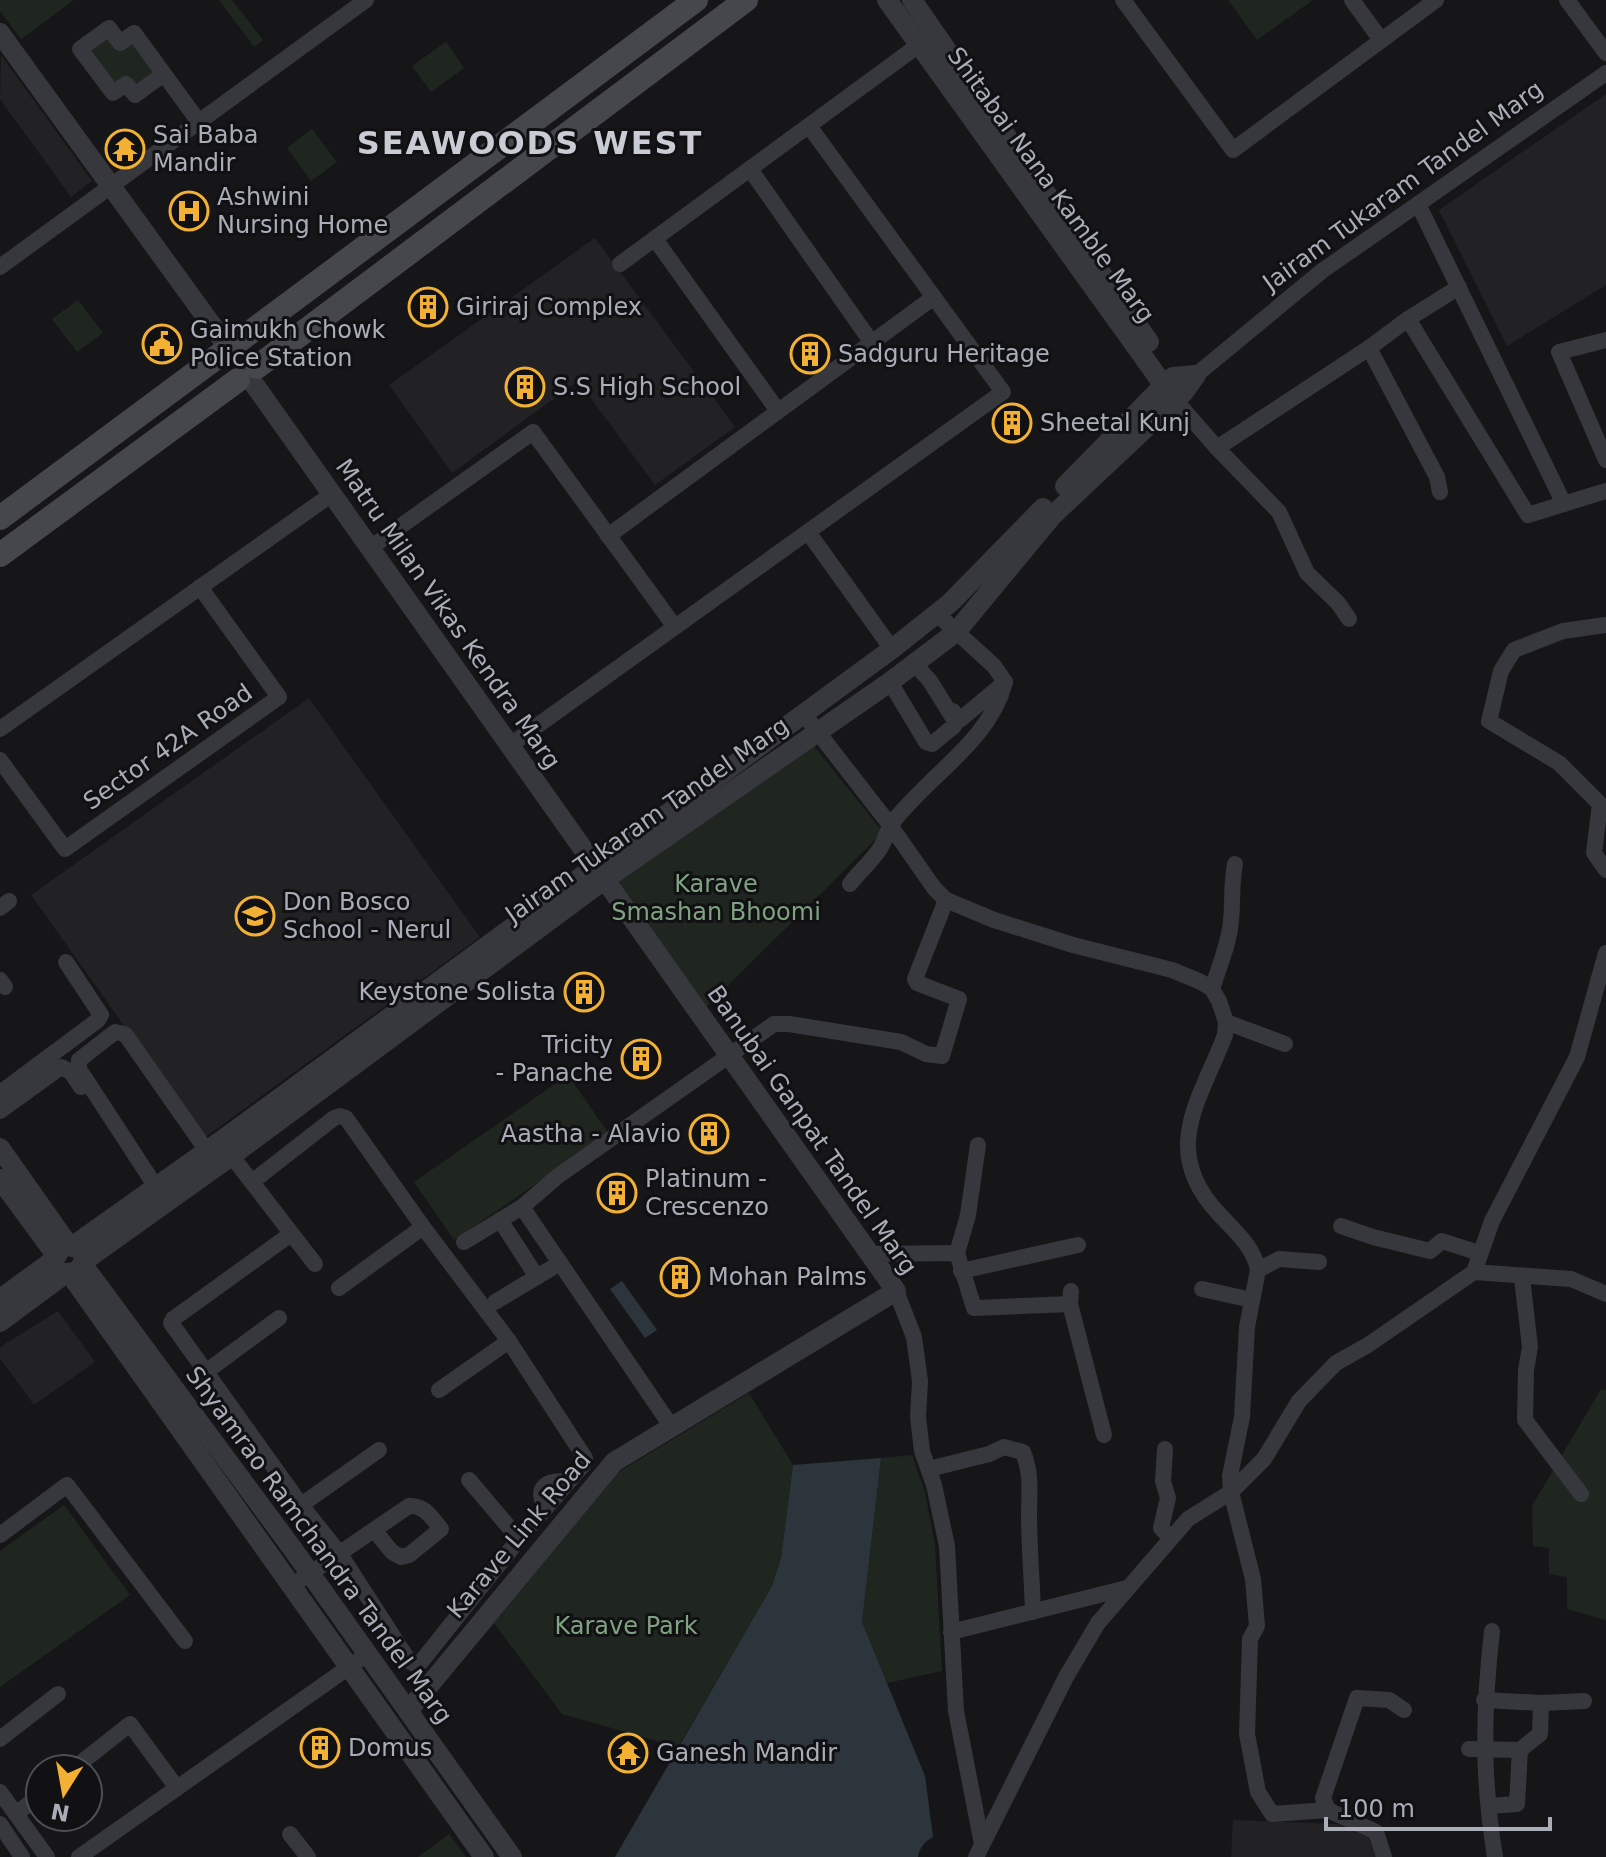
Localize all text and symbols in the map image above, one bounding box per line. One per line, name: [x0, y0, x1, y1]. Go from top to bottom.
street label: Shitabai Nana Kamble Marg: [942, 42, 1160, 328]
street label: Jairam Tukaram Tandel Marg: [1256, 75, 1548, 298]
place label: Sai Baba Mandir: [153, 121, 258, 177]
district label: SEAWOODS WEST: [357, 124, 703, 162]
temple icon: Sai Baba Mandir: [104, 128, 146, 170]
place label: Ashwini Nursing Home: [217, 183, 388, 239]
hospital icon: Ashwini Nursing Home: [168, 190, 210, 232]
building icon: Giriraj Complex: [407, 286, 449, 328]
place label: Giriraj Complex: [456, 293, 642, 321]
place label: Gaimukh Chowk Police Station: [190, 316, 386, 372]
public building icon: Gaimukh Chowk Police Station: [141, 323, 183, 365]
building icon: Sadguru Heritage: [789, 333, 831, 375]
place label: Sadguru Heritage: [838, 340, 1050, 368]
building icon: S.S High School: [504, 366, 546, 408]
place label: S.S High School: [553, 373, 741, 401]
building icon: Sheetal Kunj: [991, 402, 1033, 444]
place label: Sheetal Kunj: [1040, 409, 1190, 437]
street label: Matru Milan Vikas Kendra Marg: [330, 454, 566, 774]
street label: Sector 42A Road: [78, 678, 258, 816]
street label: Jairam Tukaram Tandel Marg: [498, 711, 794, 930]
park label: Karave Smashan Bhoomi: [611, 870, 821, 926]
place label: Don Bosco School - Nerul: [283, 888, 451, 944]
school or university icon: Don Bosco School - Nerul: [234, 895, 276, 937]
building icon: Keystone Solista: [563, 971, 605, 1013]
place label: Keystone Solista: [358, 978, 556, 1006]
street label: Banubai Ganpat Tandel Marg: [701, 980, 923, 1280]
place label: Tricity - Panache: [496, 1031, 613, 1087]
building icon: Tricity - Panache: [620, 1038, 662, 1080]
building icon: Aastha - Alavio: [688, 1113, 730, 1155]
place label: Aastha - Alavio: [501, 1120, 681, 1148]
place label: Platinum - Crescenzo: [645, 1165, 769, 1221]
building icon: Platinum - Crescenzo: [596, 1172, 638, 1214]
building icon: Mohan Palms: [659, 1256, 701, 1298]
place label: Mohan Palms: [708, 1263, 867, 1291]
street label: Shyamrao Ramchandra Tandel Marg: [180, 1361, 458, 1729]
street label: Karave Link Road: [441, 1446, 597, 1624]
park label: Karave Park: [554, 1612, 698, 1640]
building icon: Domus: [299, 1727, 341, 1769]
temple icon: Ganesh Mandir: [607, 1732, 649, 1774]
place label: Domus: [348, 1734, 432, 1762]
place label: Ganesh Mandir: [656, 1739, 837, 1767]
north arrow: [24, 1753, 104, 1833]
scale bar: [1326, 1781, 1550, 1831]
text: 100 m: [1338, 1795, 1415, 1823]
text: N: [49, 1798, 72, 1826]

